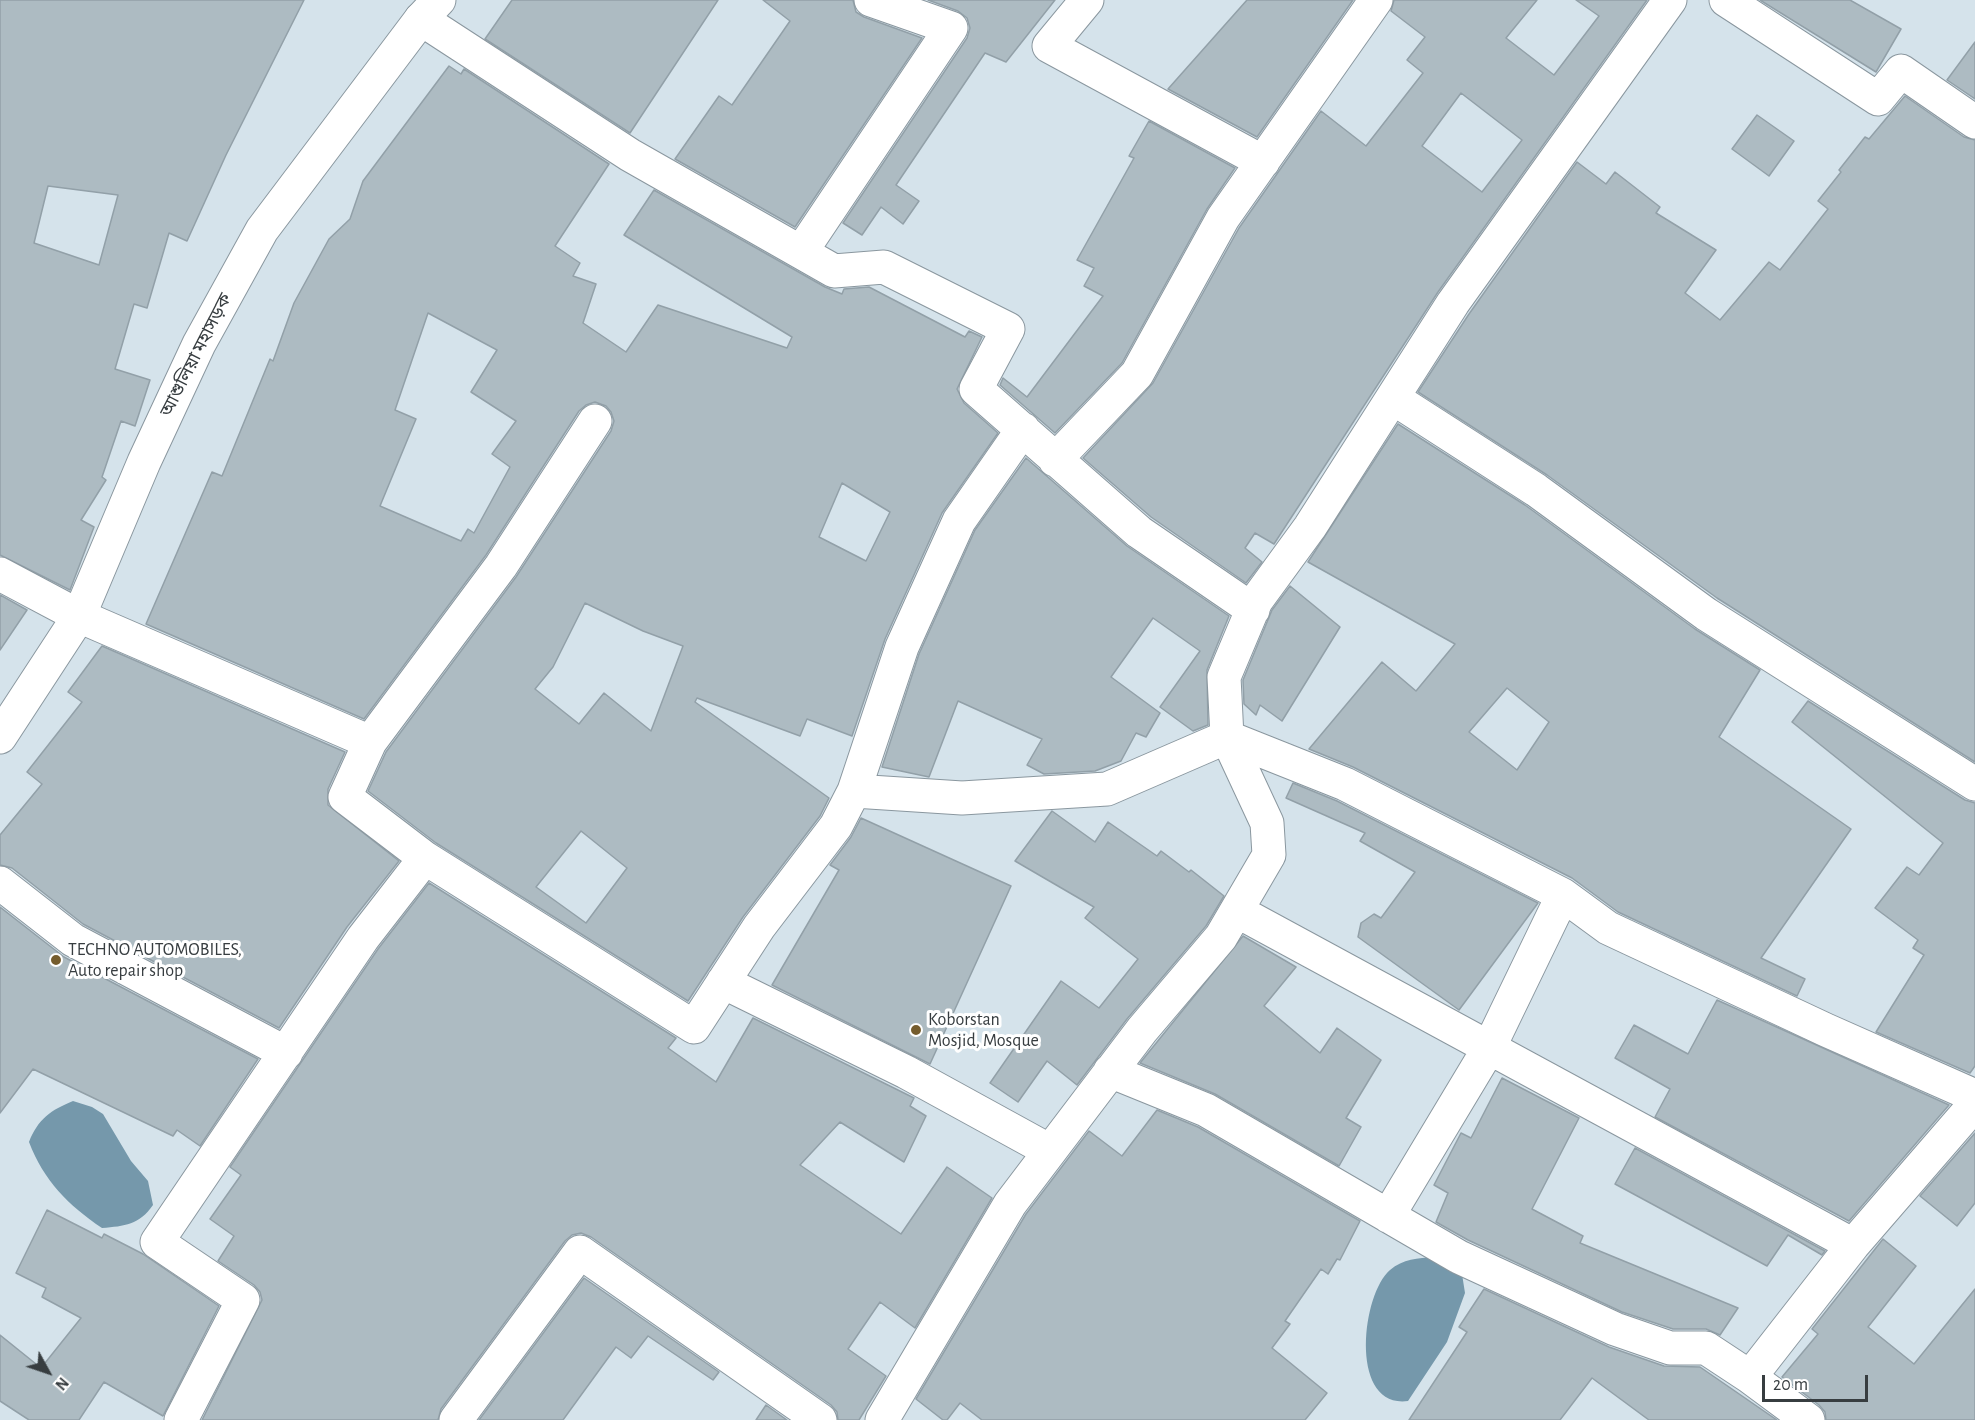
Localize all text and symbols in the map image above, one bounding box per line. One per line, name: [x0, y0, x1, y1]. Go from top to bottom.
street label: আশুলিয়া মহাসড়ক: [156, 290, 236, 420]
place label: TECHNO AUTOMOBILES, Auto repair shop: [68, 939, 242, 982]
marker: TECHNO AUTOMOBILES, Auto repair shop: [49, 953, 63, 967]
place label: Koborstan Mosjid, Mosque: [928, 1009, 1039, 1052]
marker: Koborstan Mosjid, Mosque: [909, 1023, 923, 1037]
north arrow: [18, 1342, 78, 1402]
scale bar: [1765, 1363, 1872, 1401]
text: N: [52, 1374, 71, 1393]
text: 20 m: [1773, 1376, 1808, 1394]

